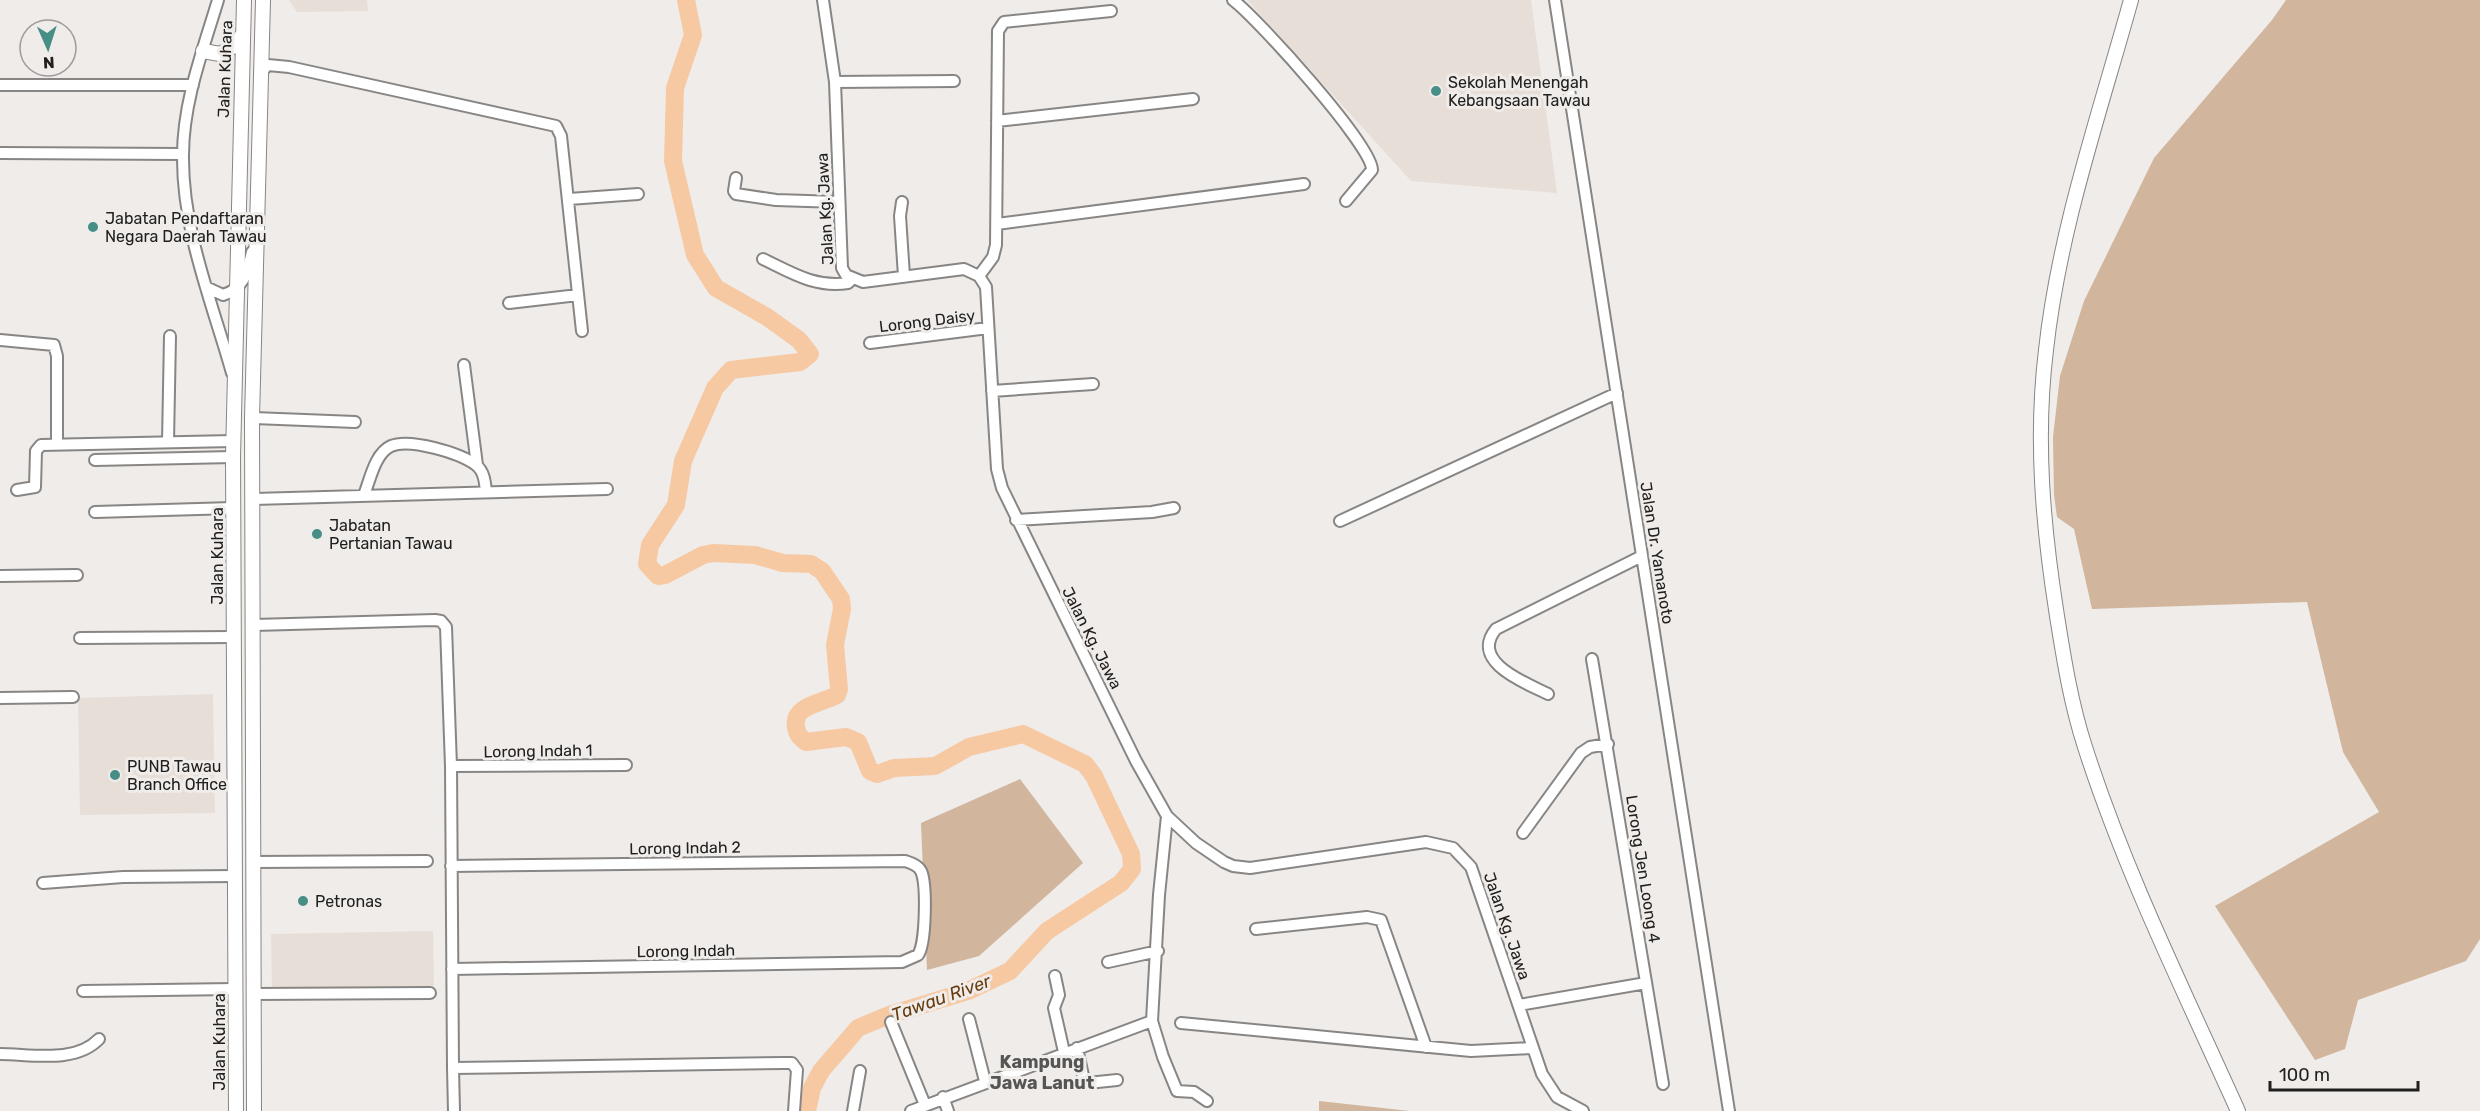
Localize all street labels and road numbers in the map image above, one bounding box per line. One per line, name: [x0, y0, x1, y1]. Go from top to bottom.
street label: Jalan Kuhara: [214, 20, 236, 118]
street label: Jalan Kg. Jawa: [813, 152, 837, 266]
street label: Lorong Daisy: [878, 306, 976, 336]
street label: Jalan Dr. Yamanoto: [1636, 480, 1678, 626]
street label: Jalan Kuhara: [208, 507, 227, 605]
street label: Jalan Kg. Jawa: [1058, 584, 1126, 692]
street label: Lorong Indah 1: [483, 741, 593, 761]
street label: Lorong Jen Loong 4: [1622, 794, 1664, 944]
street label: Lorong Indah 2: [629, 838, 741, 858]
street label: Jalan Kg. Jawa: [1480, 870, 1534, 982]
street label: Lorong Indah: [637, 941, 735, 961]
street label: Jalan Kuhara: [210, 993, 229, 1091]

